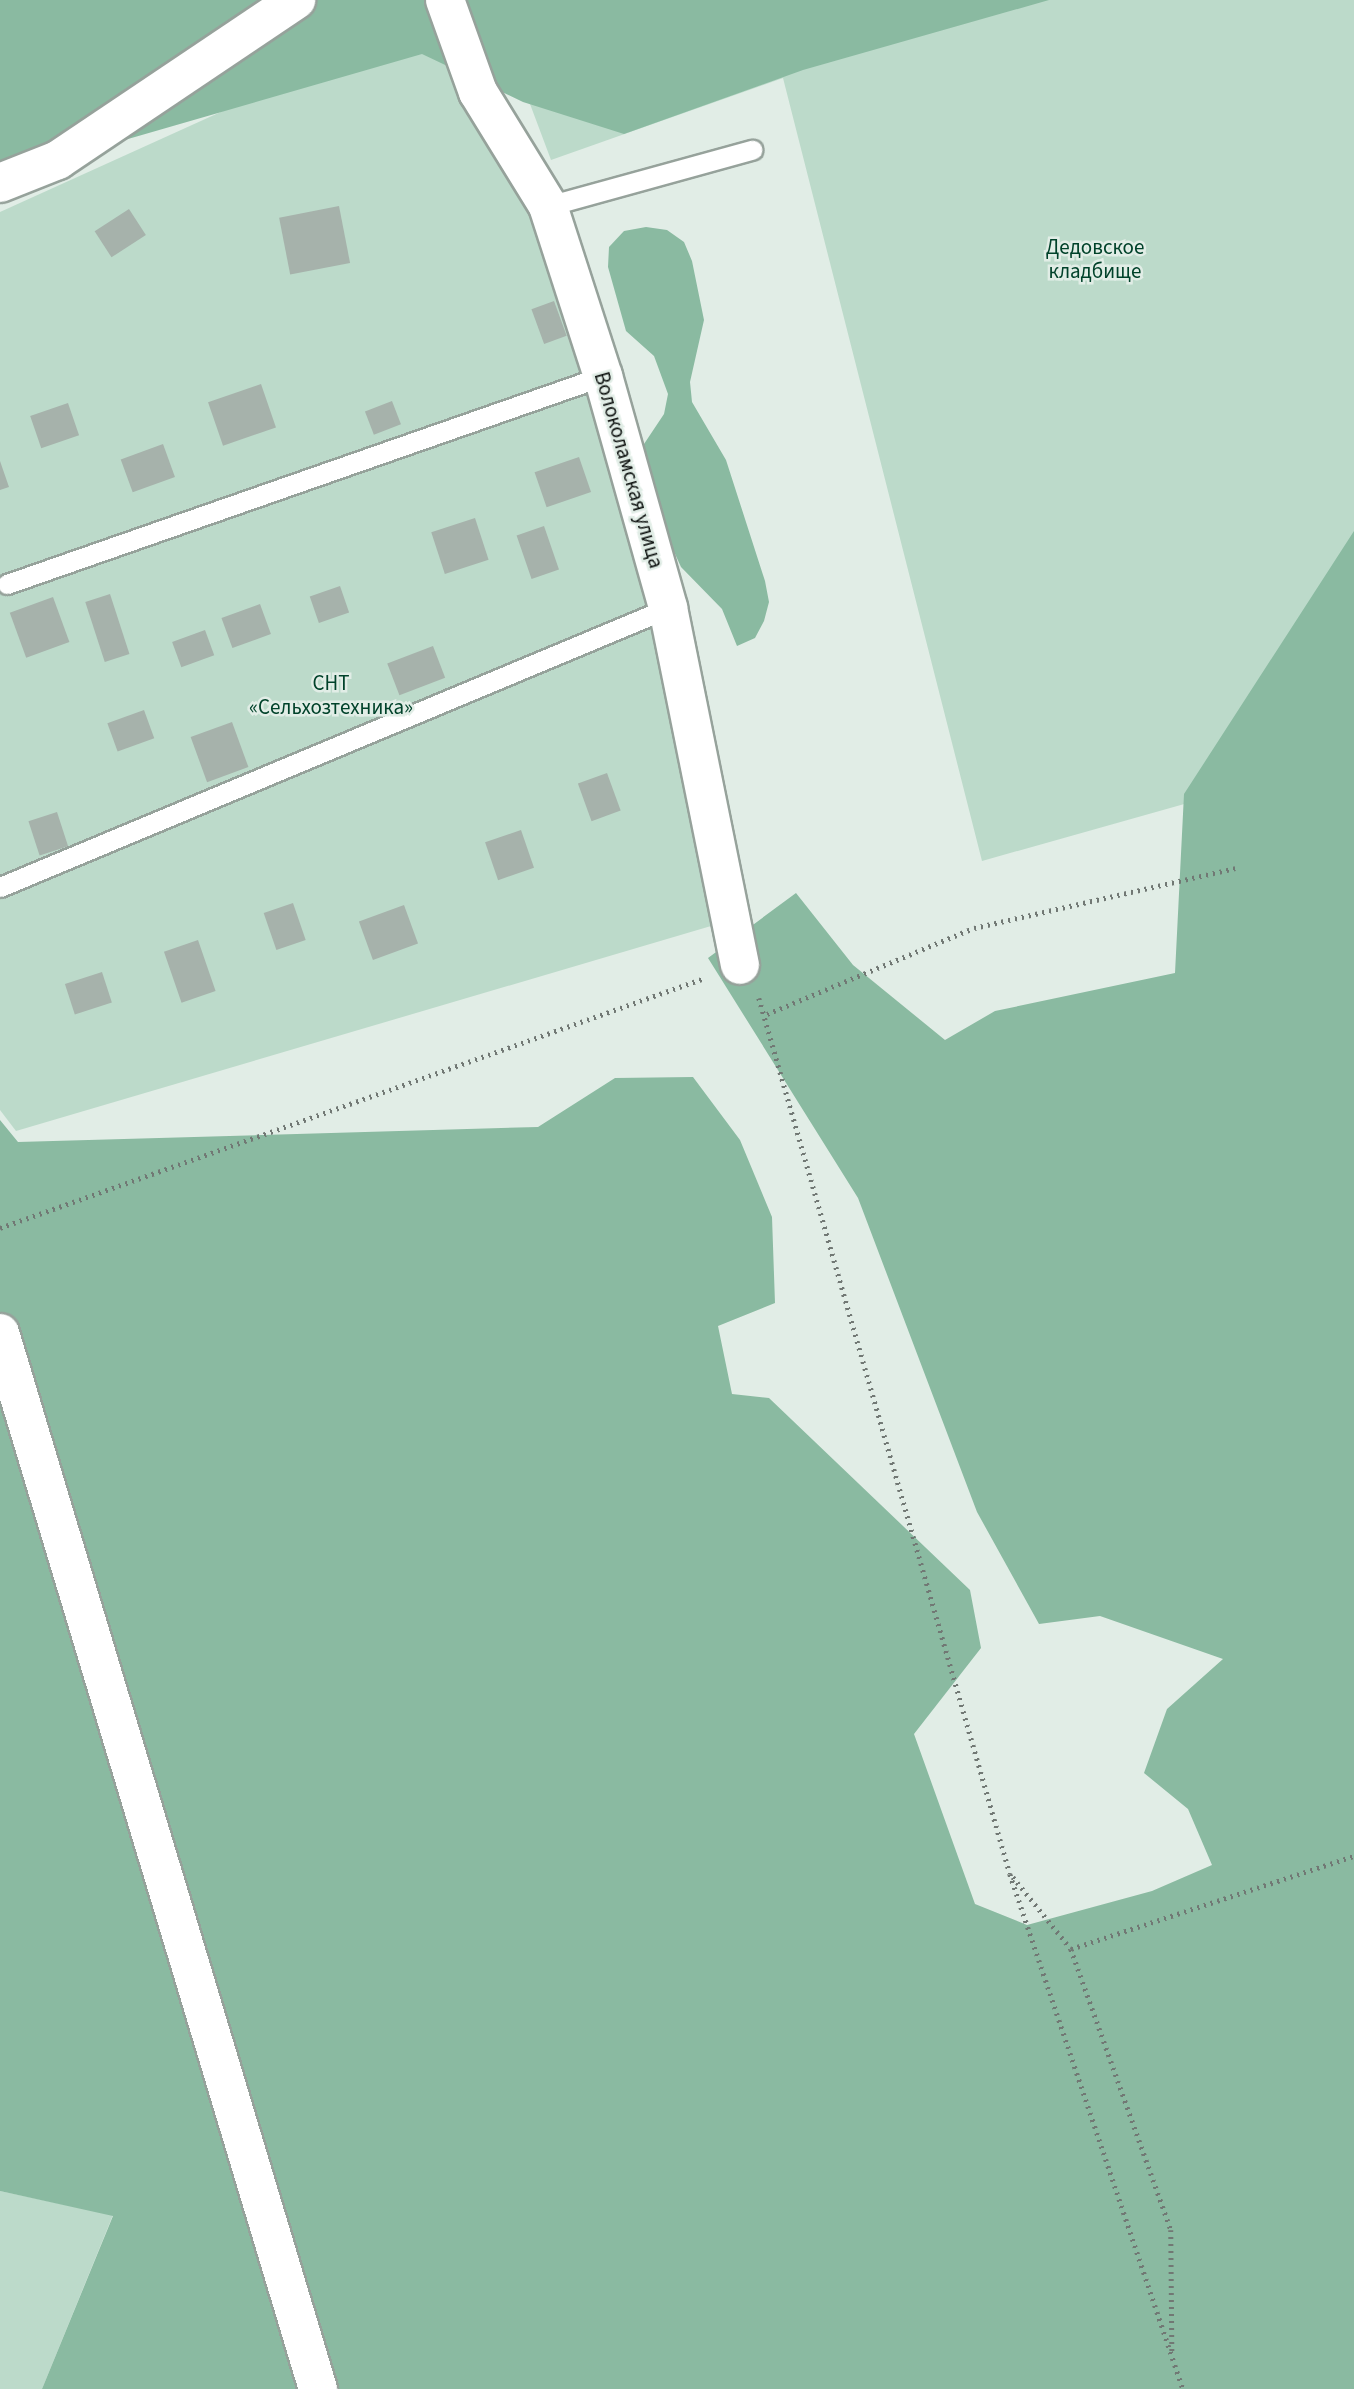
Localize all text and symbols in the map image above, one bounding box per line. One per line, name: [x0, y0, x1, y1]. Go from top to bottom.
park label: Дедовское кладбище: [1046, 234, 1144, 284]
street label: Волоколамская улица: [589, 369, 669, 571]
park label: СНТ «Сельхозтехника»: [249, 670, 413, 720]

